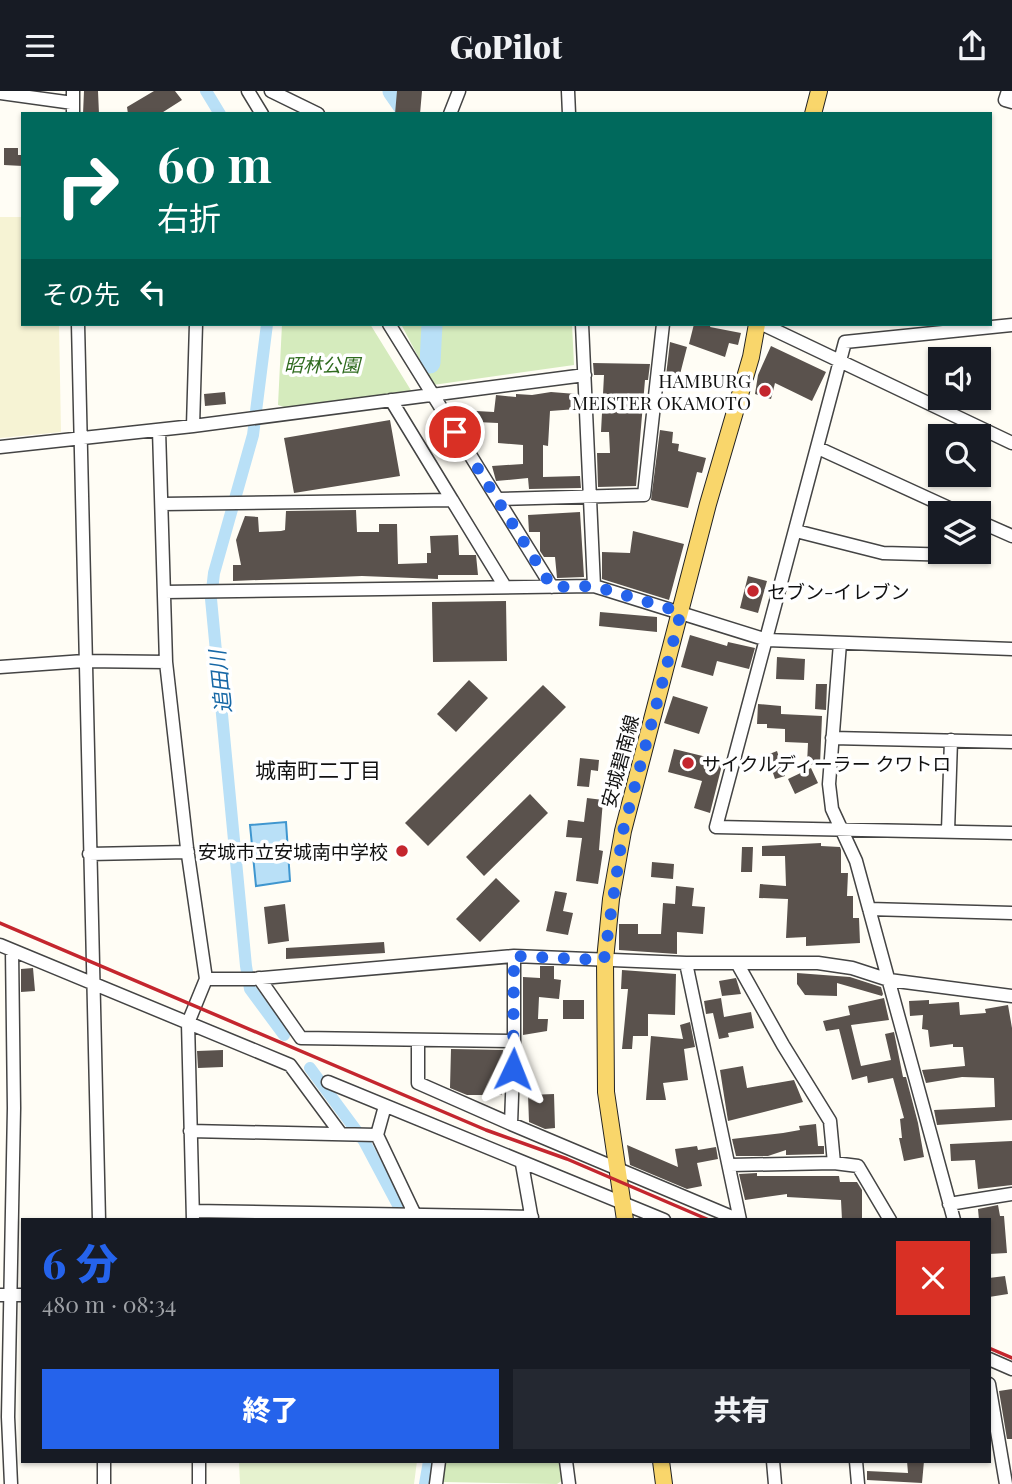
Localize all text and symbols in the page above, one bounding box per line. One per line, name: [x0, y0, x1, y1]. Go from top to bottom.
text: GoPilot: [450, 24, 562, 67]
icon: menu: [21, 27, 59, 65]
icon: share: [953, 27, 991, 65]
text: 60 m: [157, 130, 272, 195]
icon: right: [42, 140, 133, 231]
text: 右折: [157, 195, 221, 238]
icon: left: [134, 273, 172, 311]
text: その先: [42, 276, 120, 311]
map controls: [928, 347, 991, 564]
button: sound: [928, 347, 991, 410]
park label: 昭林公園: [284, 351, 363, 377]
place label: HAMBURG MEISTER OKAMOTO: [572, 367, 751, 415]
marker: HAMBURG MEISTER OKAMOTO: [757, 383, 773, 399]
pin: [425, 402, 485, 462]
icon: arrive: [436, 413, 474, 451]
button: search: [928, 424, 991, 487]
button: layers: [928, 501, 991, 564]
place label: セブン-イレブン: [767, 578, 909, 604]
marker: セブン-イレブン: [745, 583, 761, 599]
water label: 追田川: [202, 647, 236, 715]
street label: 安城碧南線: [594, 712, 644, 810]
place label: サイクルディーラー クワトロ: [702, 750, 951, 776]
district label: 城南町二丁目: [255, 755, 381, 783]
marker: サイクルディーラー クワトロ: [680, 755, 696, 771]
place label: 安城市立安城南中学校: [198, 838, 388, 864]
marker: 安城市立安城南中学校: [394, 843, 410, 859]
position arrow: [476, 1032, 550, 1106]
text: 6 分: [42, 1234, 118, 1290]
button: close: [896, 1241, 970, 1315]
text: 480 m · 08:34: [42, 1288, 176, 1319]
button: 終了: [42, 1369, 499, 1449]
button: 共有: [513, 1369, 970, 1449]

